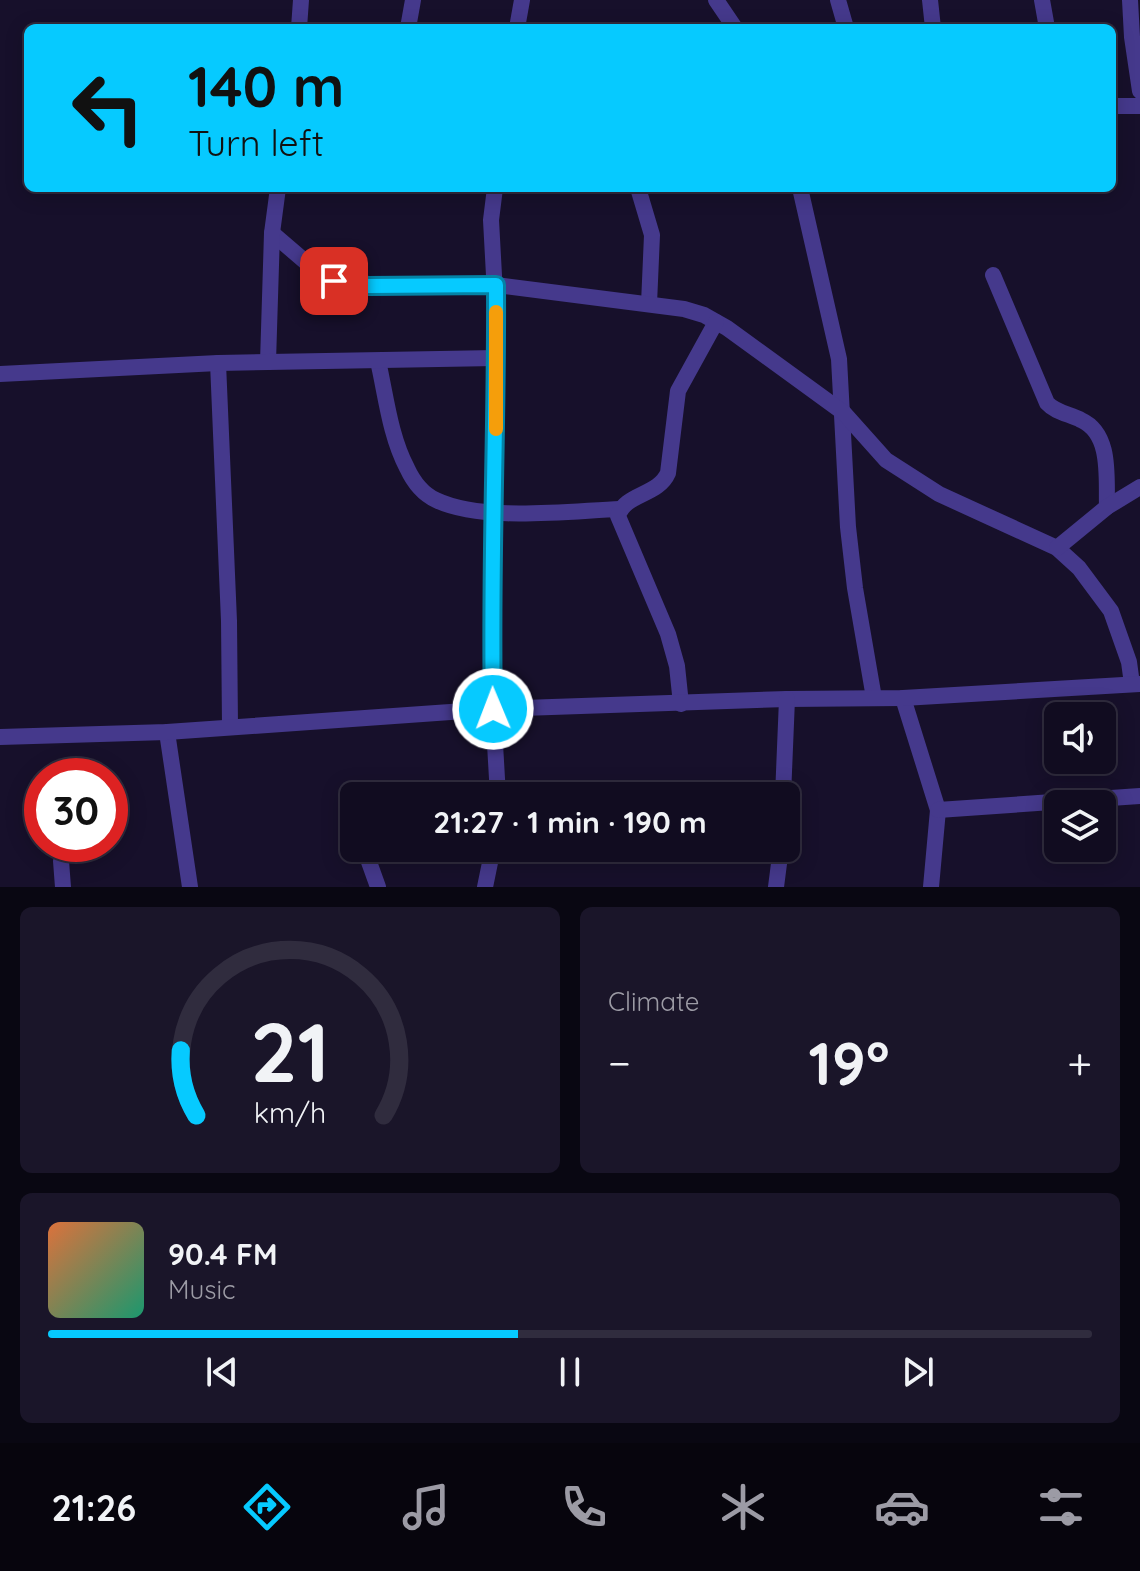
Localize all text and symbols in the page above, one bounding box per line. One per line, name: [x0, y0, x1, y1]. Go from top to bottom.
text: 140 m: [188, 51, 344, 121]
icon: left: [56, 56, 160, 160]
text: Turn left: [188, 120, 324, 165]
pin: [300, 247, 368, 315]
icon: arrive: [312, 259, 356, 303]
position arrow: [451, 667, 535, 751]
map controls: [1044, 702, 1116, 862]
button: sound: [1044, 702, 1116, 774]
speed limit sign: 30: [24, 758, 128, 862]
button: layers: [1044, 790, 1116, 862]
text: 21:27 · 1 min · 190 m: [433, 803, 707, 841]
text: Climate: [608, 985, 699, 1018]
text: 21: [250, 999, 330, 1103]
text: 19°: [809, 1025, 890, 1100]
text: −: [608, 1035, 631, 1090]
text: +: [1067, 1035, 1092, 1090]
text: km/h: [254, 1094, 326, 1130]
text: 90.4 FM: [168, 1235, 278, 1273]
text: Music: [168, 1273, 236, 1306]
icon: previous: [200, 1350, 244, 1394]
icon: pause: [548, 1350, 592, 1394]
icon: next: [896, 1350, 940, 1394]
icon: directions: [239, 1479, 295, 1535]
icon: music: [398, 1479, 454, 1535]
icon: phone: [556, 1479, 612, 1535]
icon: climate: [715, 1479, 771, 1535]
icon: car: [874, 1479, 930, 1535]
icon: filters: [1033, 1479, 1089, 1535]
text: 21:26: [51, 1485, 136, 1530]

